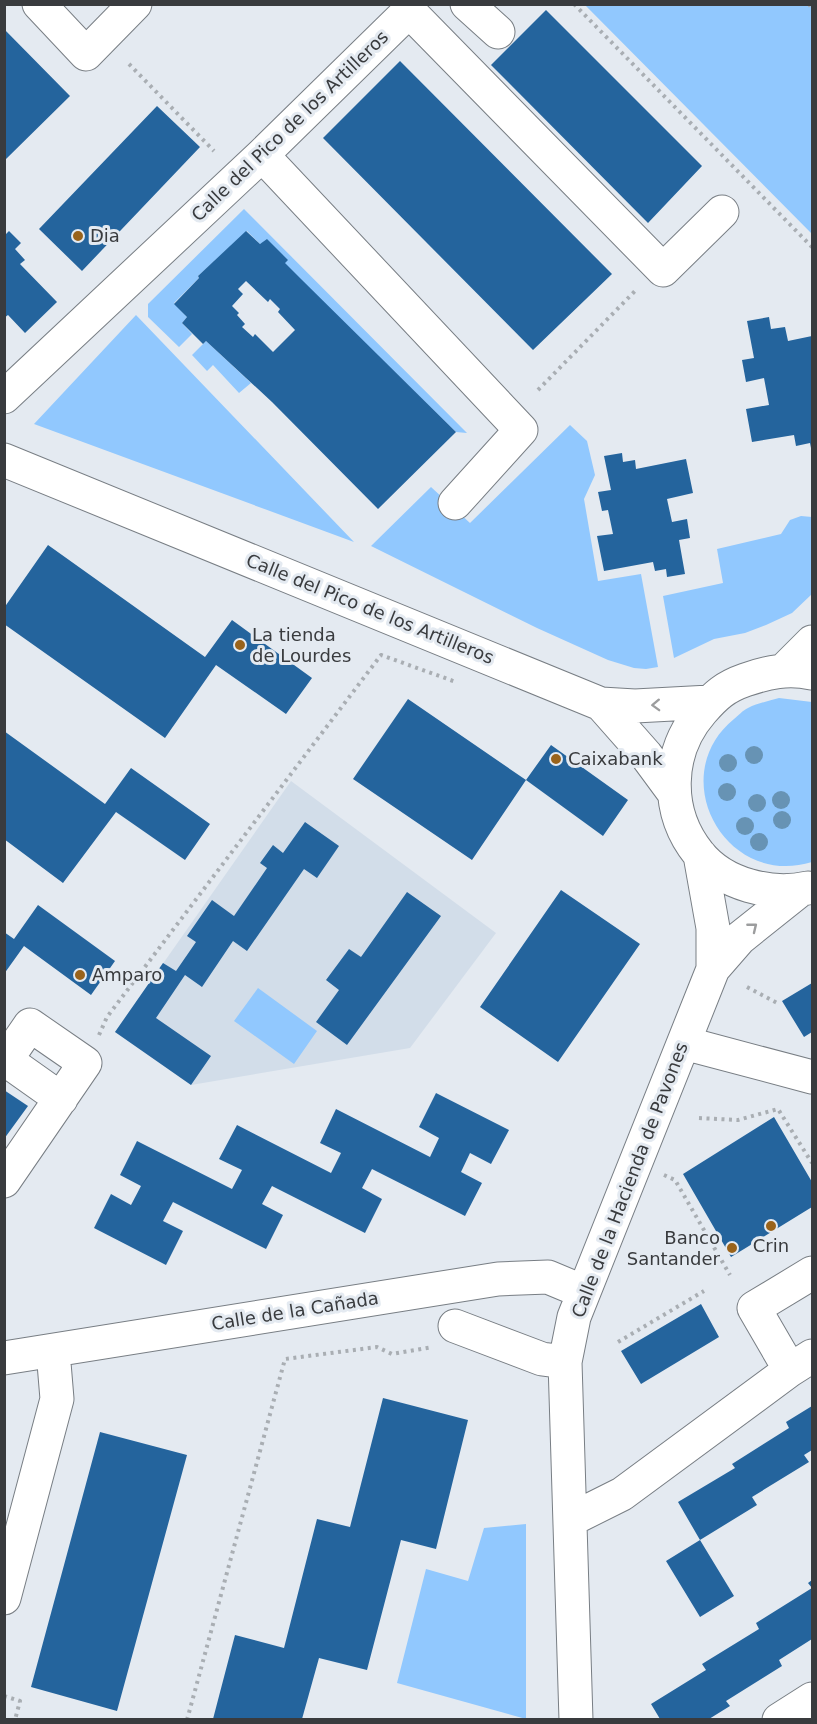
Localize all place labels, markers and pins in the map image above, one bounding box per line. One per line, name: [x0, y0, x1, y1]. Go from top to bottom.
place label: Dia: [90, 225, 120, 246]
marker: Dia: [71, 229, 85, 243]
place label: La tienda de Lourdes: [252, 624, 351, 666]
marker: La tienda de Lourdes: [233, 638, 247, 652]
place label: Caixabank: [568, 748, 663, 769]
marker: Caixabank: [549, 752, 563, 766]
place label: Amparo: [92, 964, 162, 985]
marker: Amparo: [73, 968, 87, 982]
marker: Crin: [764, 1219, 778, 1233]
place label: Banco Santander: [627, 1227, 721, 1269]
place label: Crin: [753, 1235, 789, 1256]
marker: Banco Santander: [725, 1241, 739, 1255]

